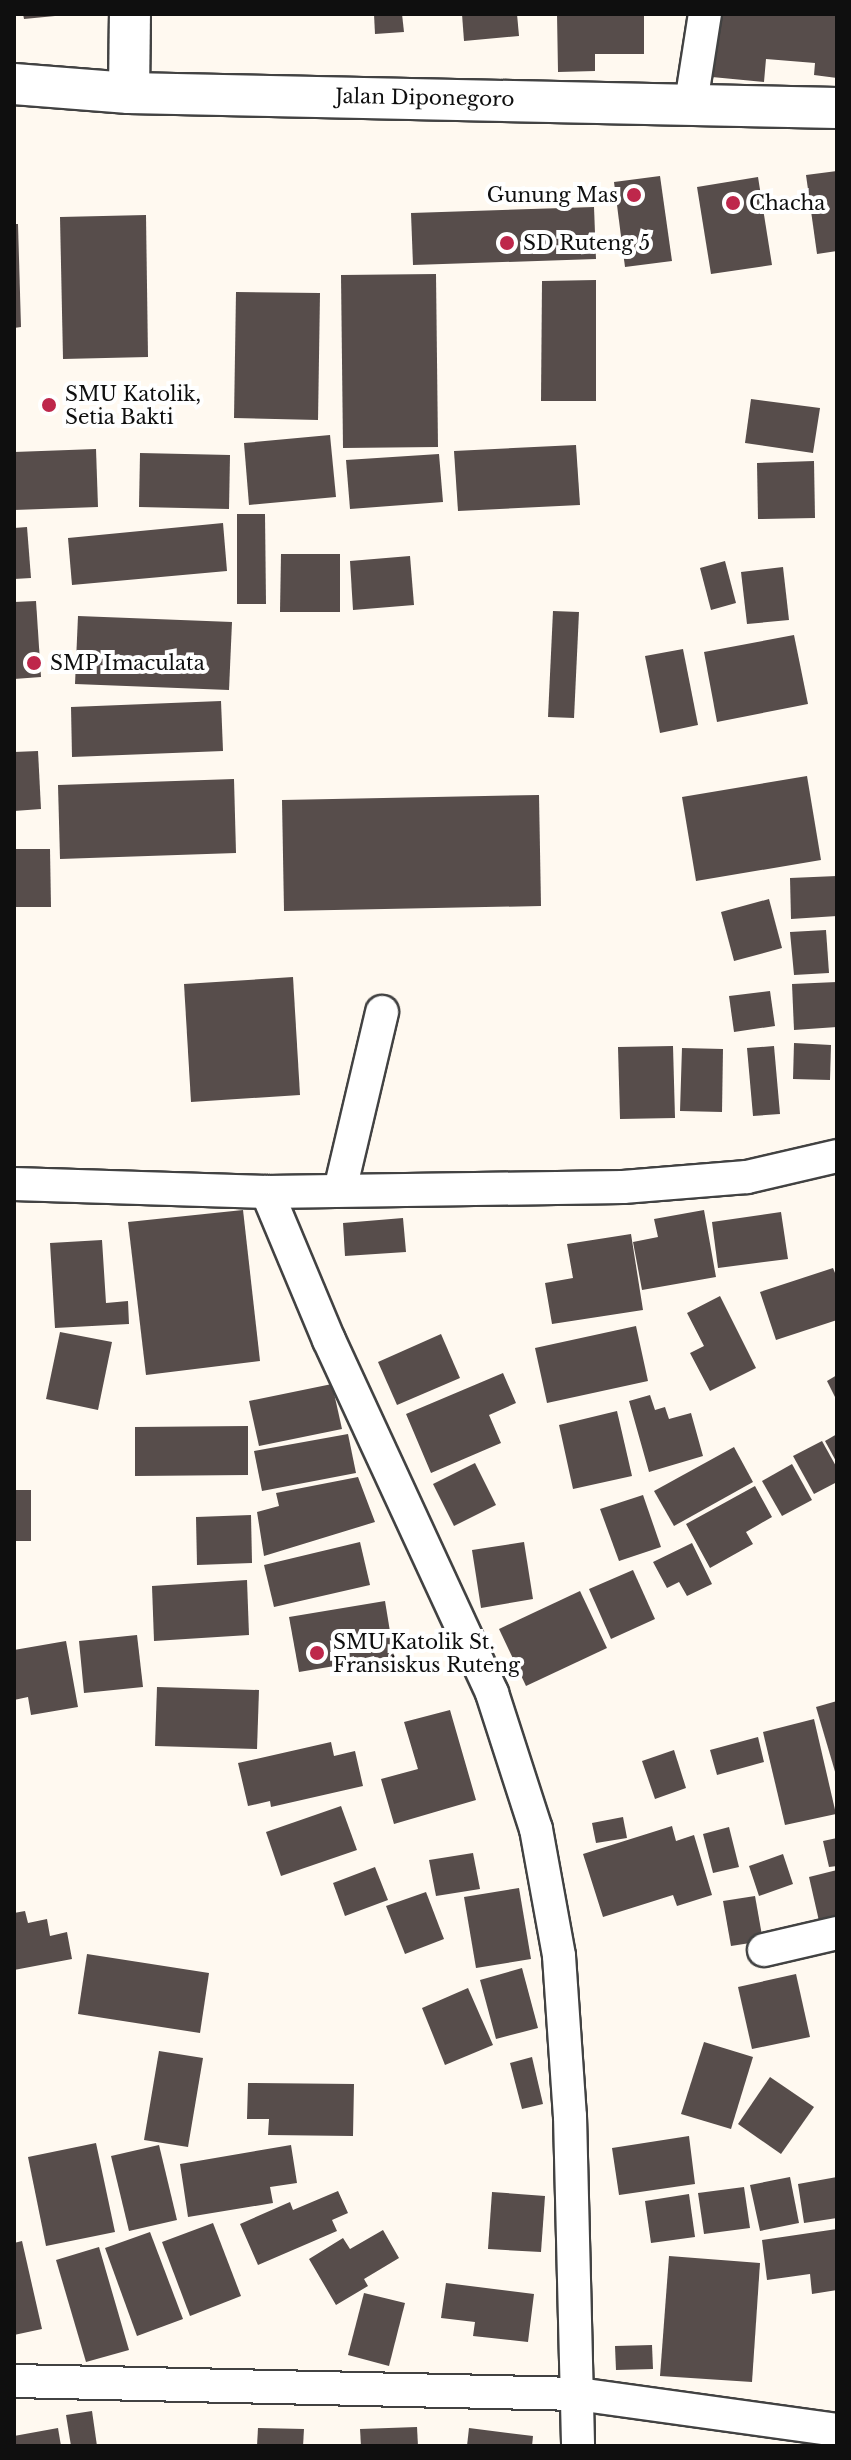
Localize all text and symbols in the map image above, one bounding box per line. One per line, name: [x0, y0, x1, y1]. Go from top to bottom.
street label: Jalan Diponegoro: [335, 84, 515, 112]
place label: Gunung Mas: [487, 183, 618, 207]
marker: Gunung Mas: [625, 186, 643, 204]
place label: Chacha: [749, 191, 825, 215]
marker: Chacha: [724, 194, 742, 212]
place label: SD Ruteng 5: [523, 231, 650, 255]
marker: SD Ruteng 5: [498, 234, 516, 252]
place label: SMU Katolik, Setia Bakti: [65, 382, 201, 429]
marker: SMU Katolik, Setia Bakti: [40, 396, 58, 414]
place label: SMP Imaculata: [50, 651, 205, 675]
marker: SMP Imaculata: [25, 654, 43, 672]
place label: SMU Katolik St. Fransiskus Ruteng: [333, 1630, 520, 1677]
marker: SMU Katolik St. Fransiskus Ruteng: [308, 1644, 326, 1662]

